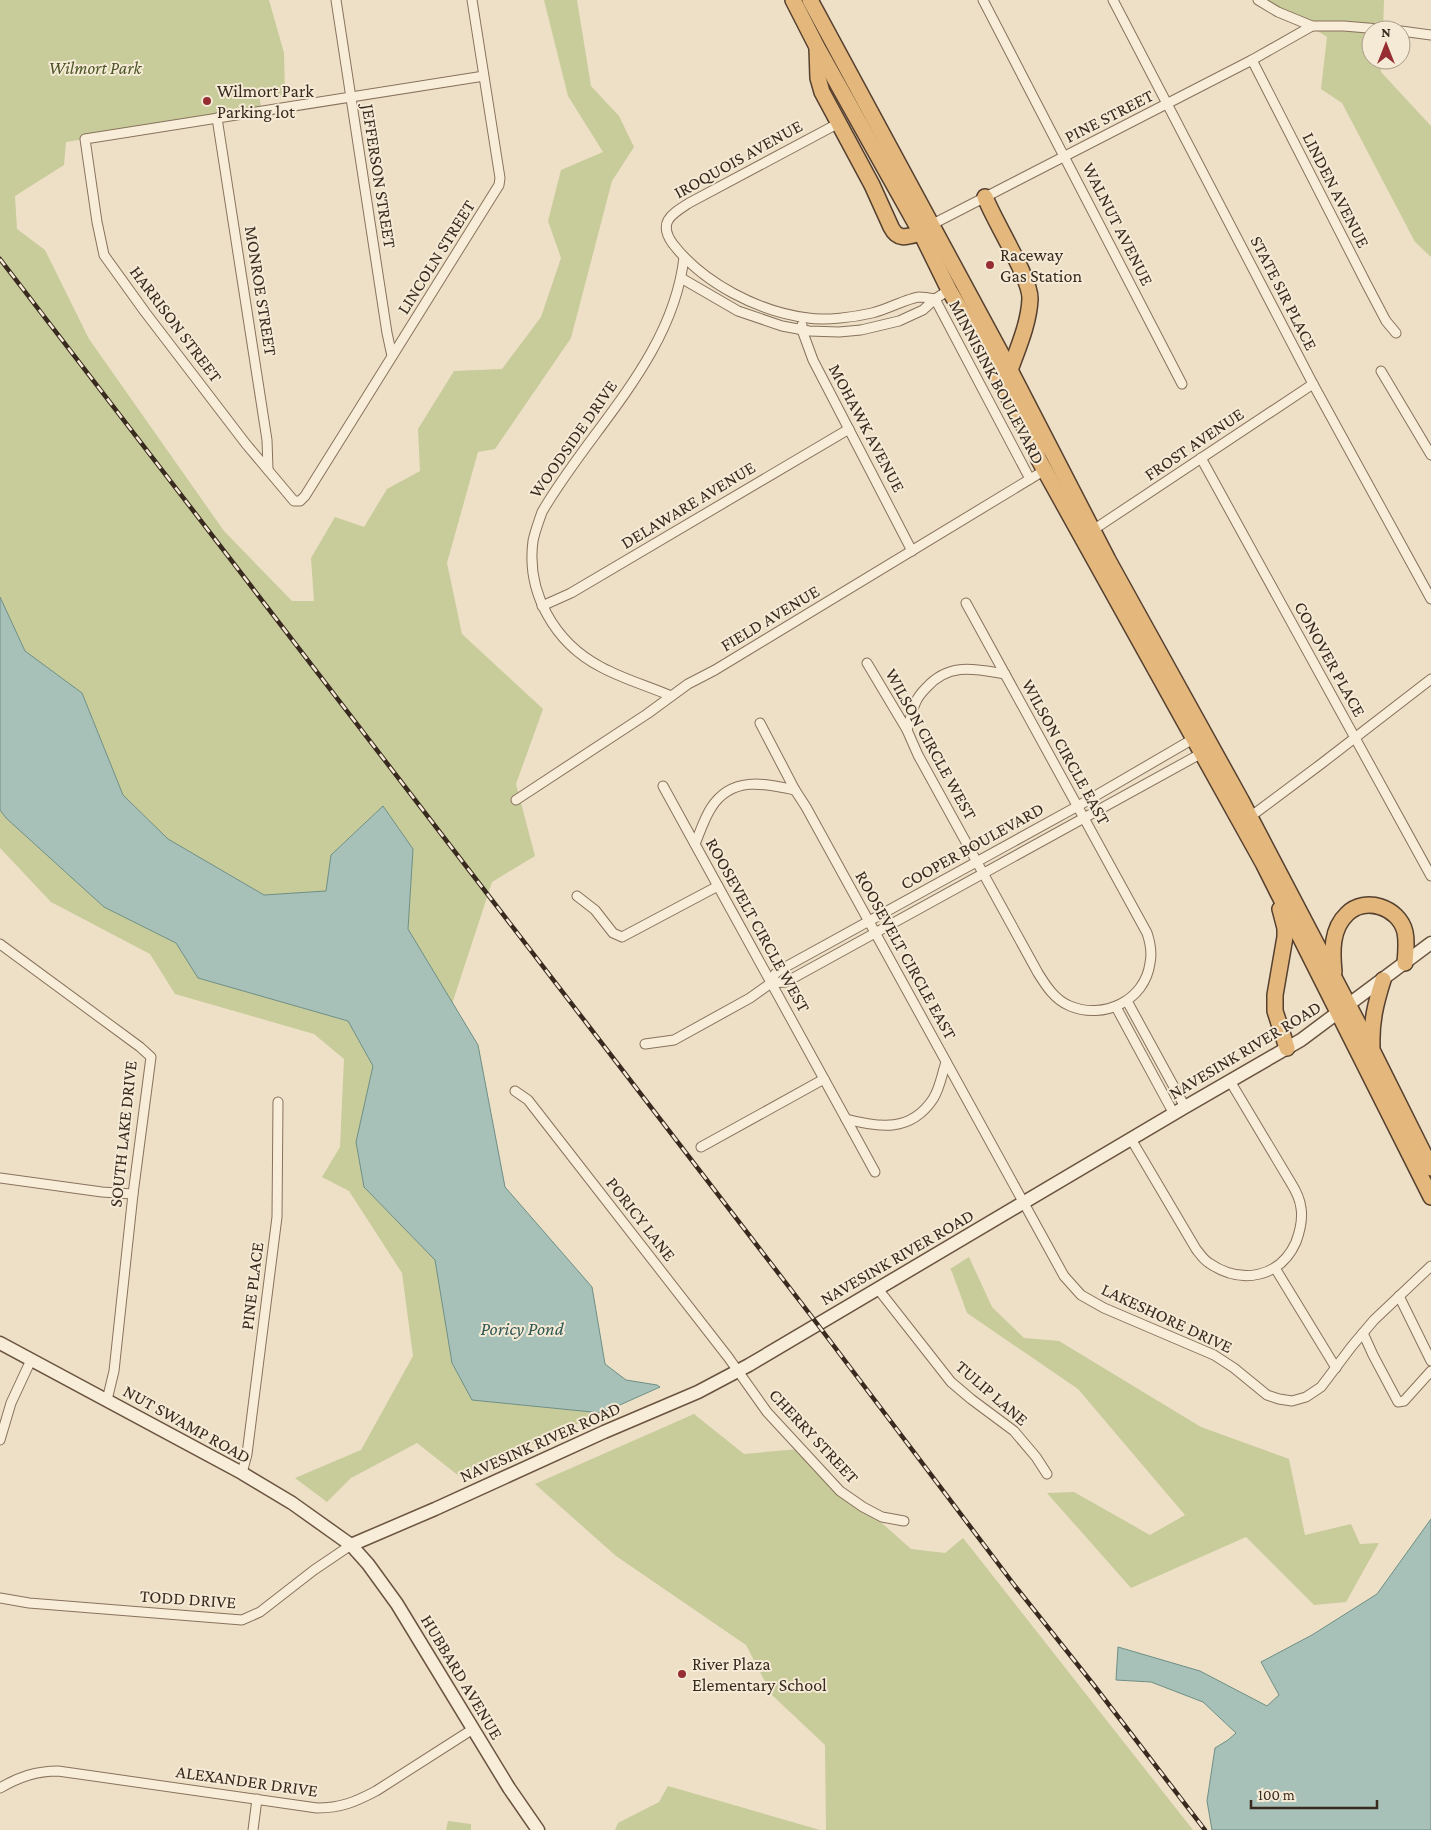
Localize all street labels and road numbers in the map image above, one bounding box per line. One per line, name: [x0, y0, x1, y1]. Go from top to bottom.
street label: PINE STREET: [1061, 85, 1157, 147]
street label: JEFFERSON STREET: [357, 100, 400, 250]
street label: IROQUOIS AVENUE: [670, 115, 806, 203]
street label: LINDEN AVENUE: [1298, 129, 1374, 251]
street label: WALNUT AVENUE: [1078, 159, 1158, 289]
street label: LINCOLN STREET: [393, 196, 479, 318]
street label: MONROE STREET: [241, 225, 281, 358]
street label: STATE SIR PLACE: [1247, 232, 1322, 354]
street label: HARRISON STREET: [126, 262, 226, 386]
street label: MINNISINK BOULEVARD: [945, 297, 1049, 467]
street label: MOHAWK AVENUE: [825, 361, 909, 496]
street label: WOODSIDE DRIVE: [525, 376, 621, 502]
street label: FROST AVENUE: [1141, 403, 1248, 485]
street label: DELAWARE AVENUE: [617, 457, 759, 553]
street label: FIELD AVENUE: [717, 581, 823, 655]
street label: CONOVER PLACE: [1290, 598, 1370, 720]
street label: WILSON CIRCLE WEST: [881, 665, 981, 823]
street label: WILSON CIRCLE EAST: [1018, 676, 1114, 828]
street label: COOPER BOULEVARD: [897, 798, 1047, 894]
street label: ROOSEVELT CIRCLE WEST: [702, 834, 814, 1016]
street label: ROOSEVELT CIRCLE EAST: [851, 867, 961, 1043]
street label: NAVESINK RIVER ROAD: [1165, 997, 1325, 1103]
street label: SOUTH LAKE DRIVE: [105, 1059, 141, 1208]
street label: PORICY LANE: [602, 1173, 680, 1265]
street label: NAVESINK RIVER ROAD: [817, 1205, 977, 1309]
street label: PINE PLACE: [237, 1241, 267, 1331]
street label: LAKESHORE DRIVE: [1098, 1279, 1236, 1357]
street label: TULIP LANE: [952, 1356, 1032, 1430]
street label: NUT SWAMP ROAD: [120, 1381, 254, 1467]
street label: CHERRY STREET: [765, 1385, 863, 1488]
street label: NAVESINK RIVER ROAD: [456, 1397, 624, 1487]
street label: TODD DRIVE: [139, 1586, 237, 1612]
street label: HUBBARD AVENUE: [417, 1611, 507, 1743]
street label: ALEXANDER DRIVE: [175, 1761, 319, 1801]

